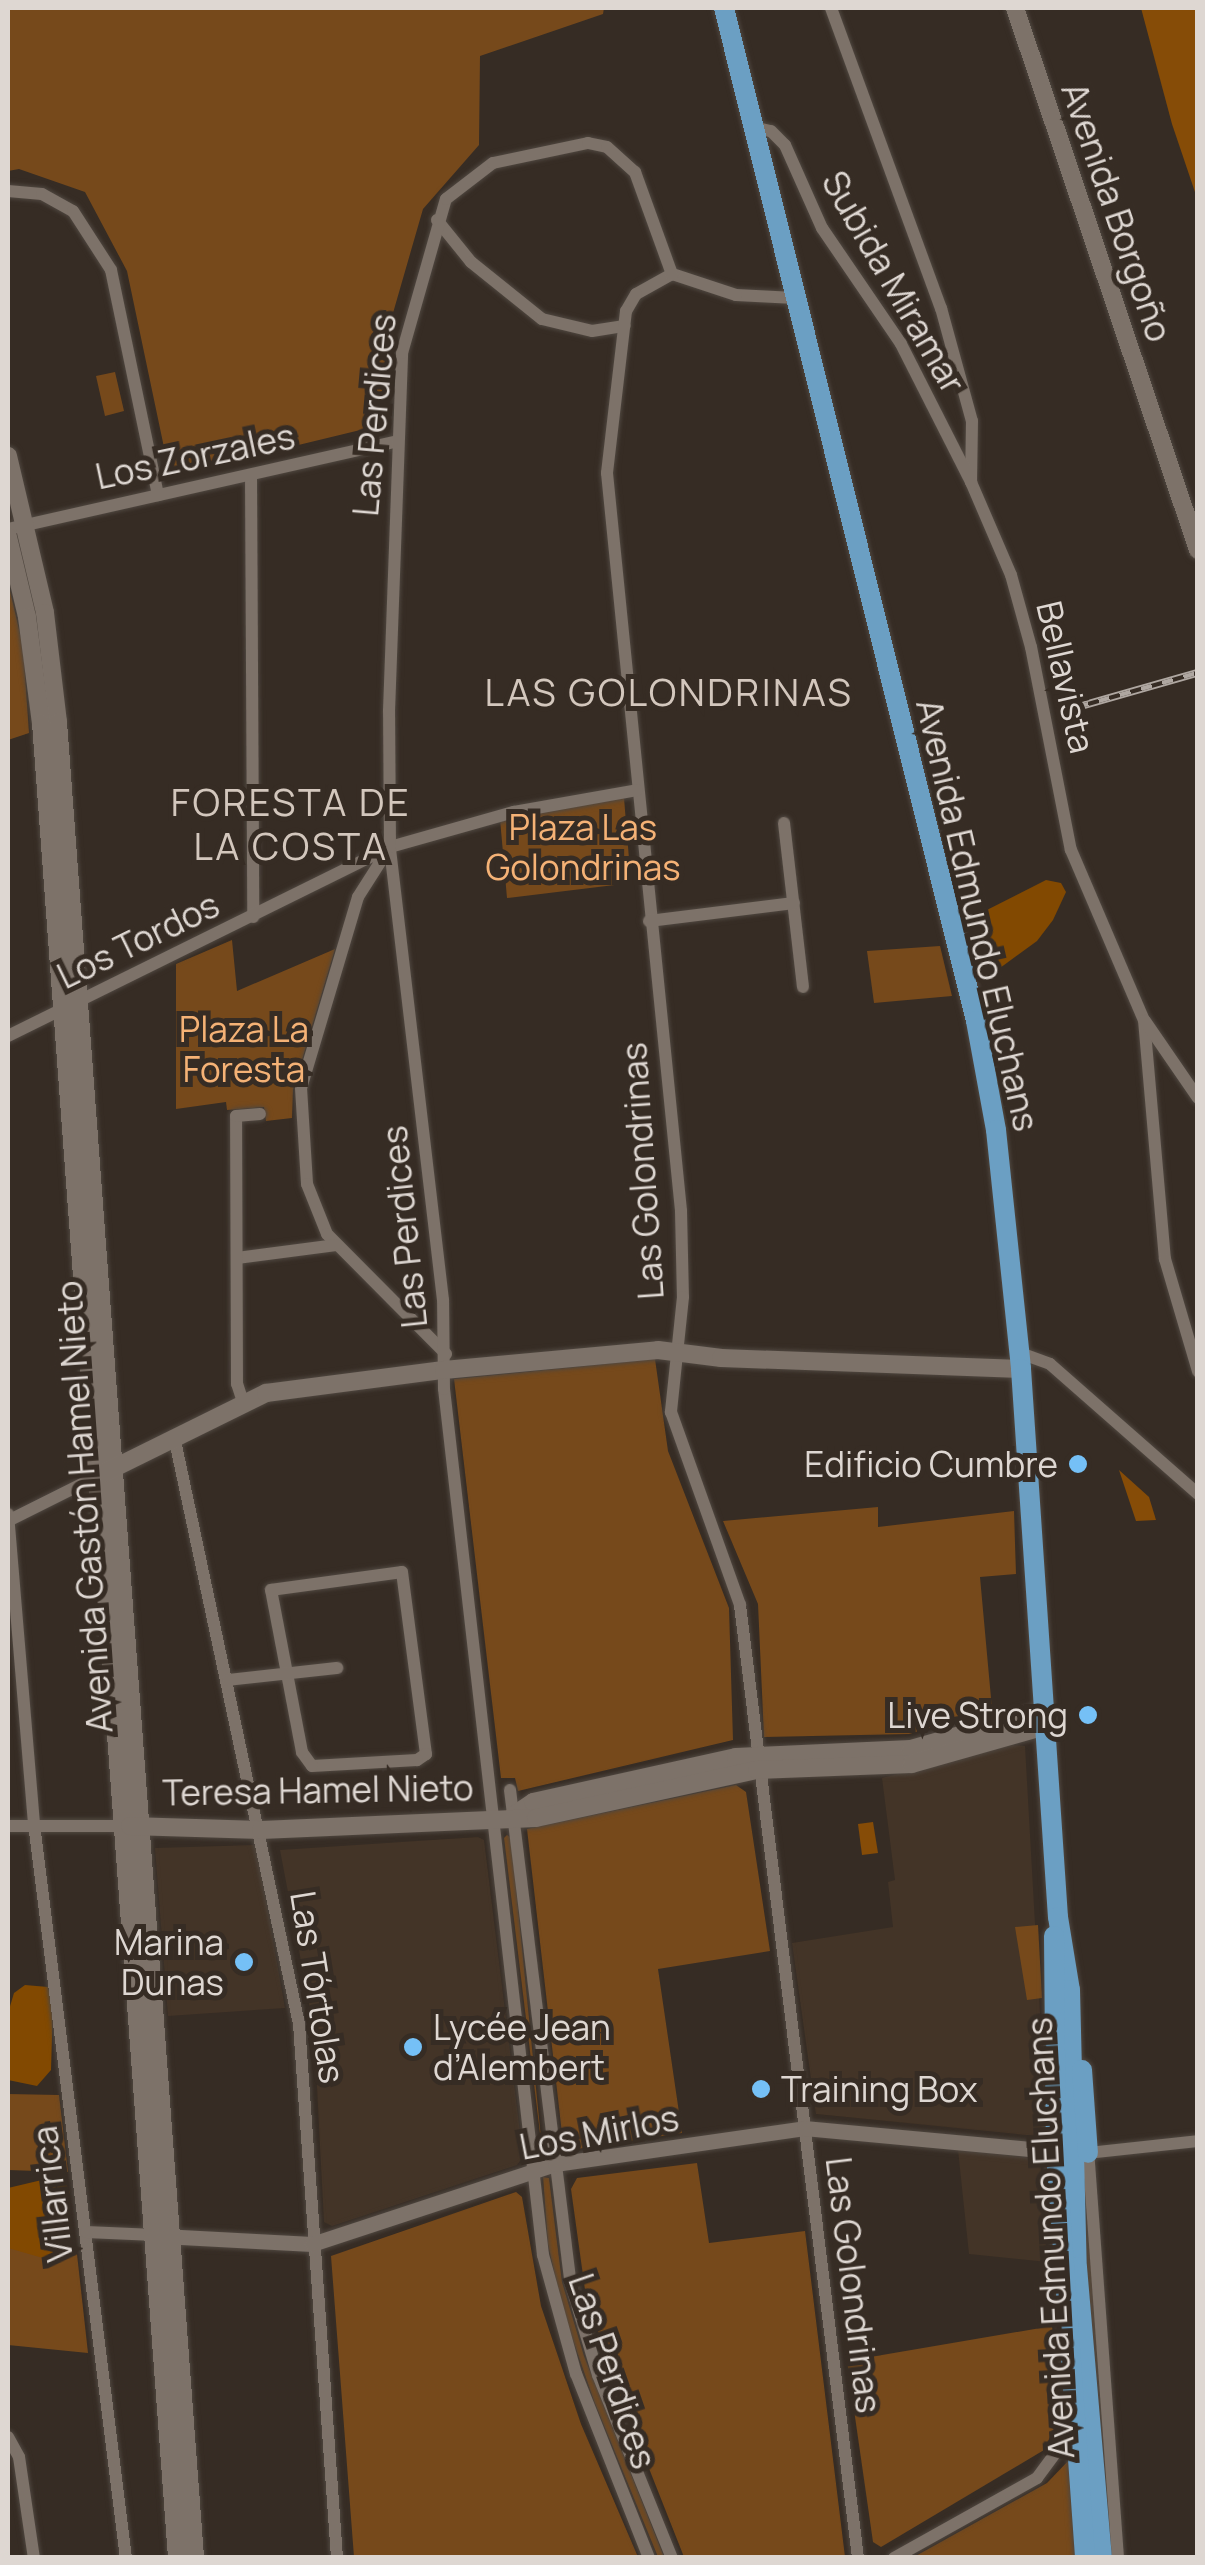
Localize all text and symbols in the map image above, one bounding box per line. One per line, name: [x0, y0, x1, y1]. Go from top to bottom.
street label: Avenida Borgoño: [1053, 77, 1181, 347]
street label: Subida Miramar: [814, 164, 974, 400]
street label: Las Perdices: [344, 312, 404, 518]
street label: Los Zorzales: [92, 414, 298, 498]
street label: Bellavista: [1028, 597, 1104, 757]
district label: LAS GOLONDRINAS: [485, 669, 853, 715]
street label: Avenida Edmundo Eluchans: [908, 695, 1048, 1135]
district label: FORESTA DE LA COSTA: [171, 779, 411, 868]
park label: Plaza Las Golondrinas: [485, 806, 681, 888]
street label: Los Tordos: [50, 883, 226, 997]
park label: Plaza La Foresta: [179, 1008, 309, 1090]
street label: Las Golondrinas: [612, 1041, 672, 1301]
street label: Las Perdices: [373, 1124, 435, 1330]
street label: Avenida Gastón Hamel Nieto: [47, 1279, 121, 1735]
place label: Edificio Cumbre: [804, 1443, 1058, 1485]
marker: Edificio Cumbre: [1067, 1453, 1089, 1475]
place label: Live Strong: [887, 1694, 1068, 1736]
marker: Live Strong: [1077, 1704, 1099, 1726]
street label: Teresa Hamel Nieto: [162, 1766, 474, 1814]
street label: Las Tórtolas: [282, 1888, 354, 2086]
place label: Marina Dunas: [114, 1921, 224, 2003]
marker: Marina Dunas: [233, 1951, 255, 1973]
place label: Lycée Jean d’Alembert: [433, 2006, 611, 2088]
street label: Avenida Edmundo Eluchans: [1017, 2016, 1083, 2460]
marker: Lycée Jean d’Alembert: [402, 2036, 424, 2058]
place label: Training Box: [781, 2068, 977, 2110]
marker: Training Box: [750, 2078, 772, 2100]
street label: Los Mirlos: [516, 2096, 682, 2168]
street label: Villarrica: [23, 2124, 81, 2264]
street label: Las Golondrinas: [817, 2155, 891, 2415]
street label: Las Perdices: [560, 2268, 666, 2474]

